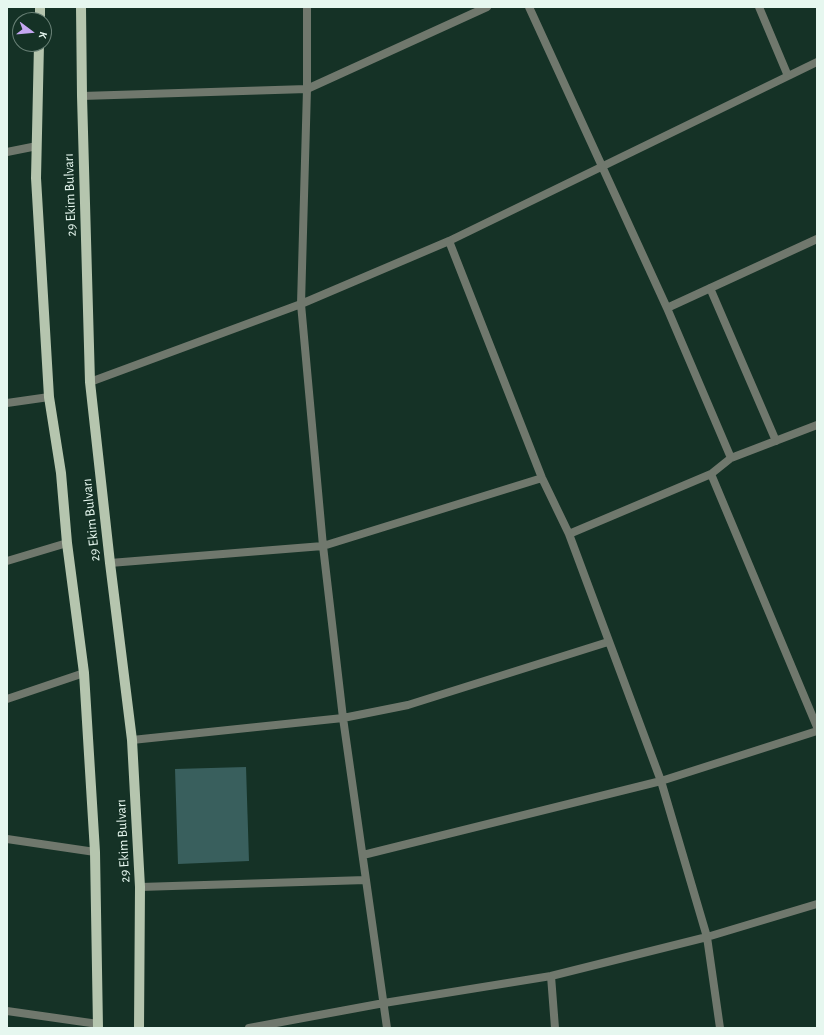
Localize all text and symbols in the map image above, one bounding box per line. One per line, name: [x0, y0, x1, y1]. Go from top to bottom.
north arrow: [12, 12, 52, 52]
text: K: [37, 31, 49, 40]
street label: 29 Ekim Bulvarı: [60, 153, 80, 237]
street label: 29 Ekim Bulvarı: [78, 478, 104, 562]
street label: 29 Ekim Bulvarı: [112, 799, 134, 883]

